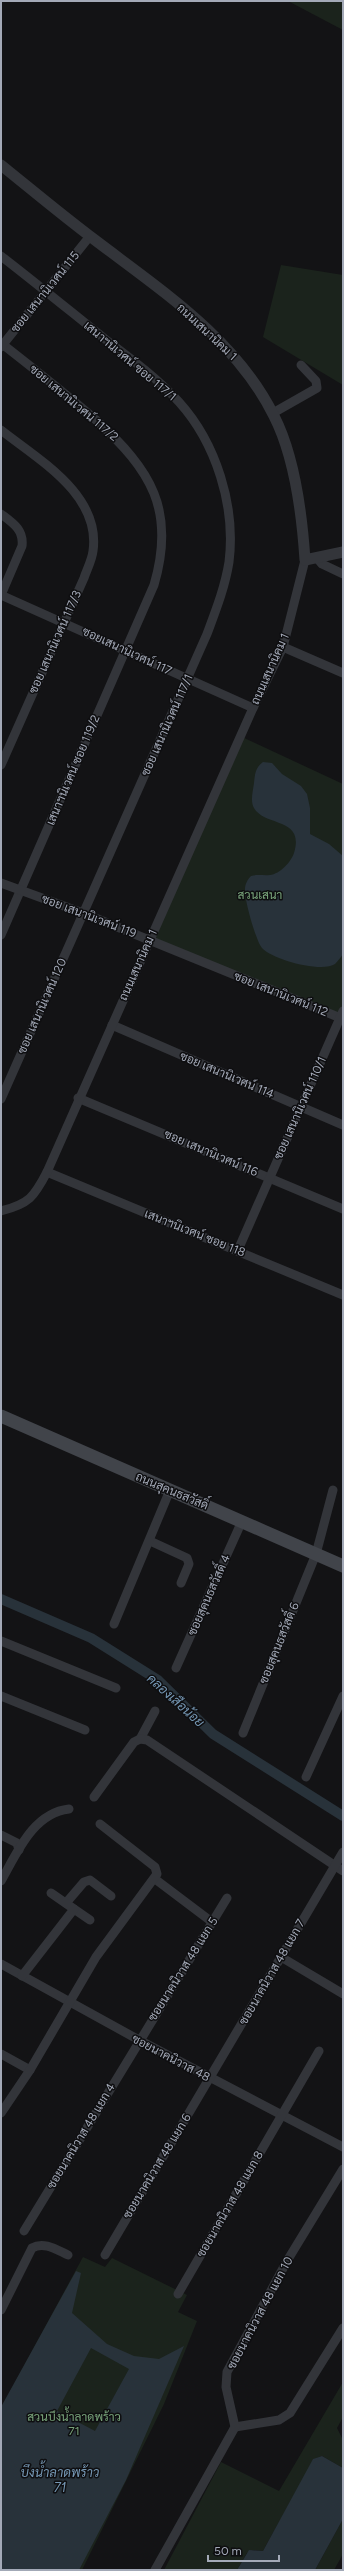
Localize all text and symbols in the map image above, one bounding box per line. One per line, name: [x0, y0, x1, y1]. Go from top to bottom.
street label: ซอย เสนานิเวศน์ 115: [7, 248, 82, 335]
street label: ถนนเสนานิคม 1: [174, 301, 240, 363]
street label: เสนาฯนิเวศน์ ซอย 117/1: [81, 317, 180, 404]
street label: ซอย เสนานิเวศน์ 117/2: [27, 361, 122, 444]
street label: ซอย เสนานิเวศน์ 117/3: [25, 588, 84, 696]
street label: ซอยเสนานิเวศน์ 117: [80, 623, 175, 678]
street label: ถนนเสนานิคม 1: [248, 631, 292, 707]
street label: ซอย เสนานิเวศน์ 117/1: [137, 672, 196, 778]
street label: เสนาฯนิเวศน์ ซอย 119/2: [43, 712, 103, 827]
park label: สวนเสนา: [238, 888, 282, 902]
street label: ซอย เสนานิเวศน์ 119: [40, 891, 139, 941]
street label: ถนนเสนานิคม 1: [116, 927, 160, 1003]
street label: ซอย เสนานิเวศน์ 120: [14, 955, 69, 1056]
street label: ซอย เสนานิเวศน์ 112: [232, 968, 331, 1019]
street label: ซอย เสนานิเวศน์ 114: [178, 1048, 277, 1101]
street label: ซอย เสนานิเวศน์ 110/1: [270, 1054, 329, 1162]
street label: ซอย เสนานิเวศน์ 116: [162, 1126, 261, 1179]
street label: เสนาฯนิเวศน์ ซอย 118: [142, 1205, 248, 1260]
street label: ถนนสุคนธสวัสดิ์: [133, 1465, 212, 1514]
street label: ซอยสุคนธสวัสดิ์ 4: [181, 1550, 235, 1639]
street label: ซอยสุคนธสวัสดิ์ 6: [252, 1598, 304, 1687]
water label: คลองเสือน้อย: [144, 1669, 209, 1730]
street label: ซอยนาคนิวาส 48 แยก 5: [145, 1914, 221, 2024]
street label: ซอยนาคนิวาส 48 แยก 7: [236, 1916, 308, 2027]
street label: ซอยนาคนิวาส 48: [130, 2032, 212, 2084]
street label: ซอยนาคนิวาส 48 แยก 4: [44, 2080, 118, 2191]
street label: ซอยนาคนิวาส 48 แยก 6: [120, 2111, 194, 2221]
street label: ซอยนาคนิวาส 48 แยก 8: [194, 2148, 266, 2260]
street label: ซอยนาคนิวาส 48 แยก 10: [224, 2254, 296, 2372]
park label: สวนบึงน้ำลาดพร้าว 71: [27, 2406, 121, 2438]
water label: บึงน้ำลาดพร้าว 71: [20, 2460, 100, 2495]
scale bar: [208, 2537, 279, 2563]
text: 50 m: [214, 2544, 242, 2558]

